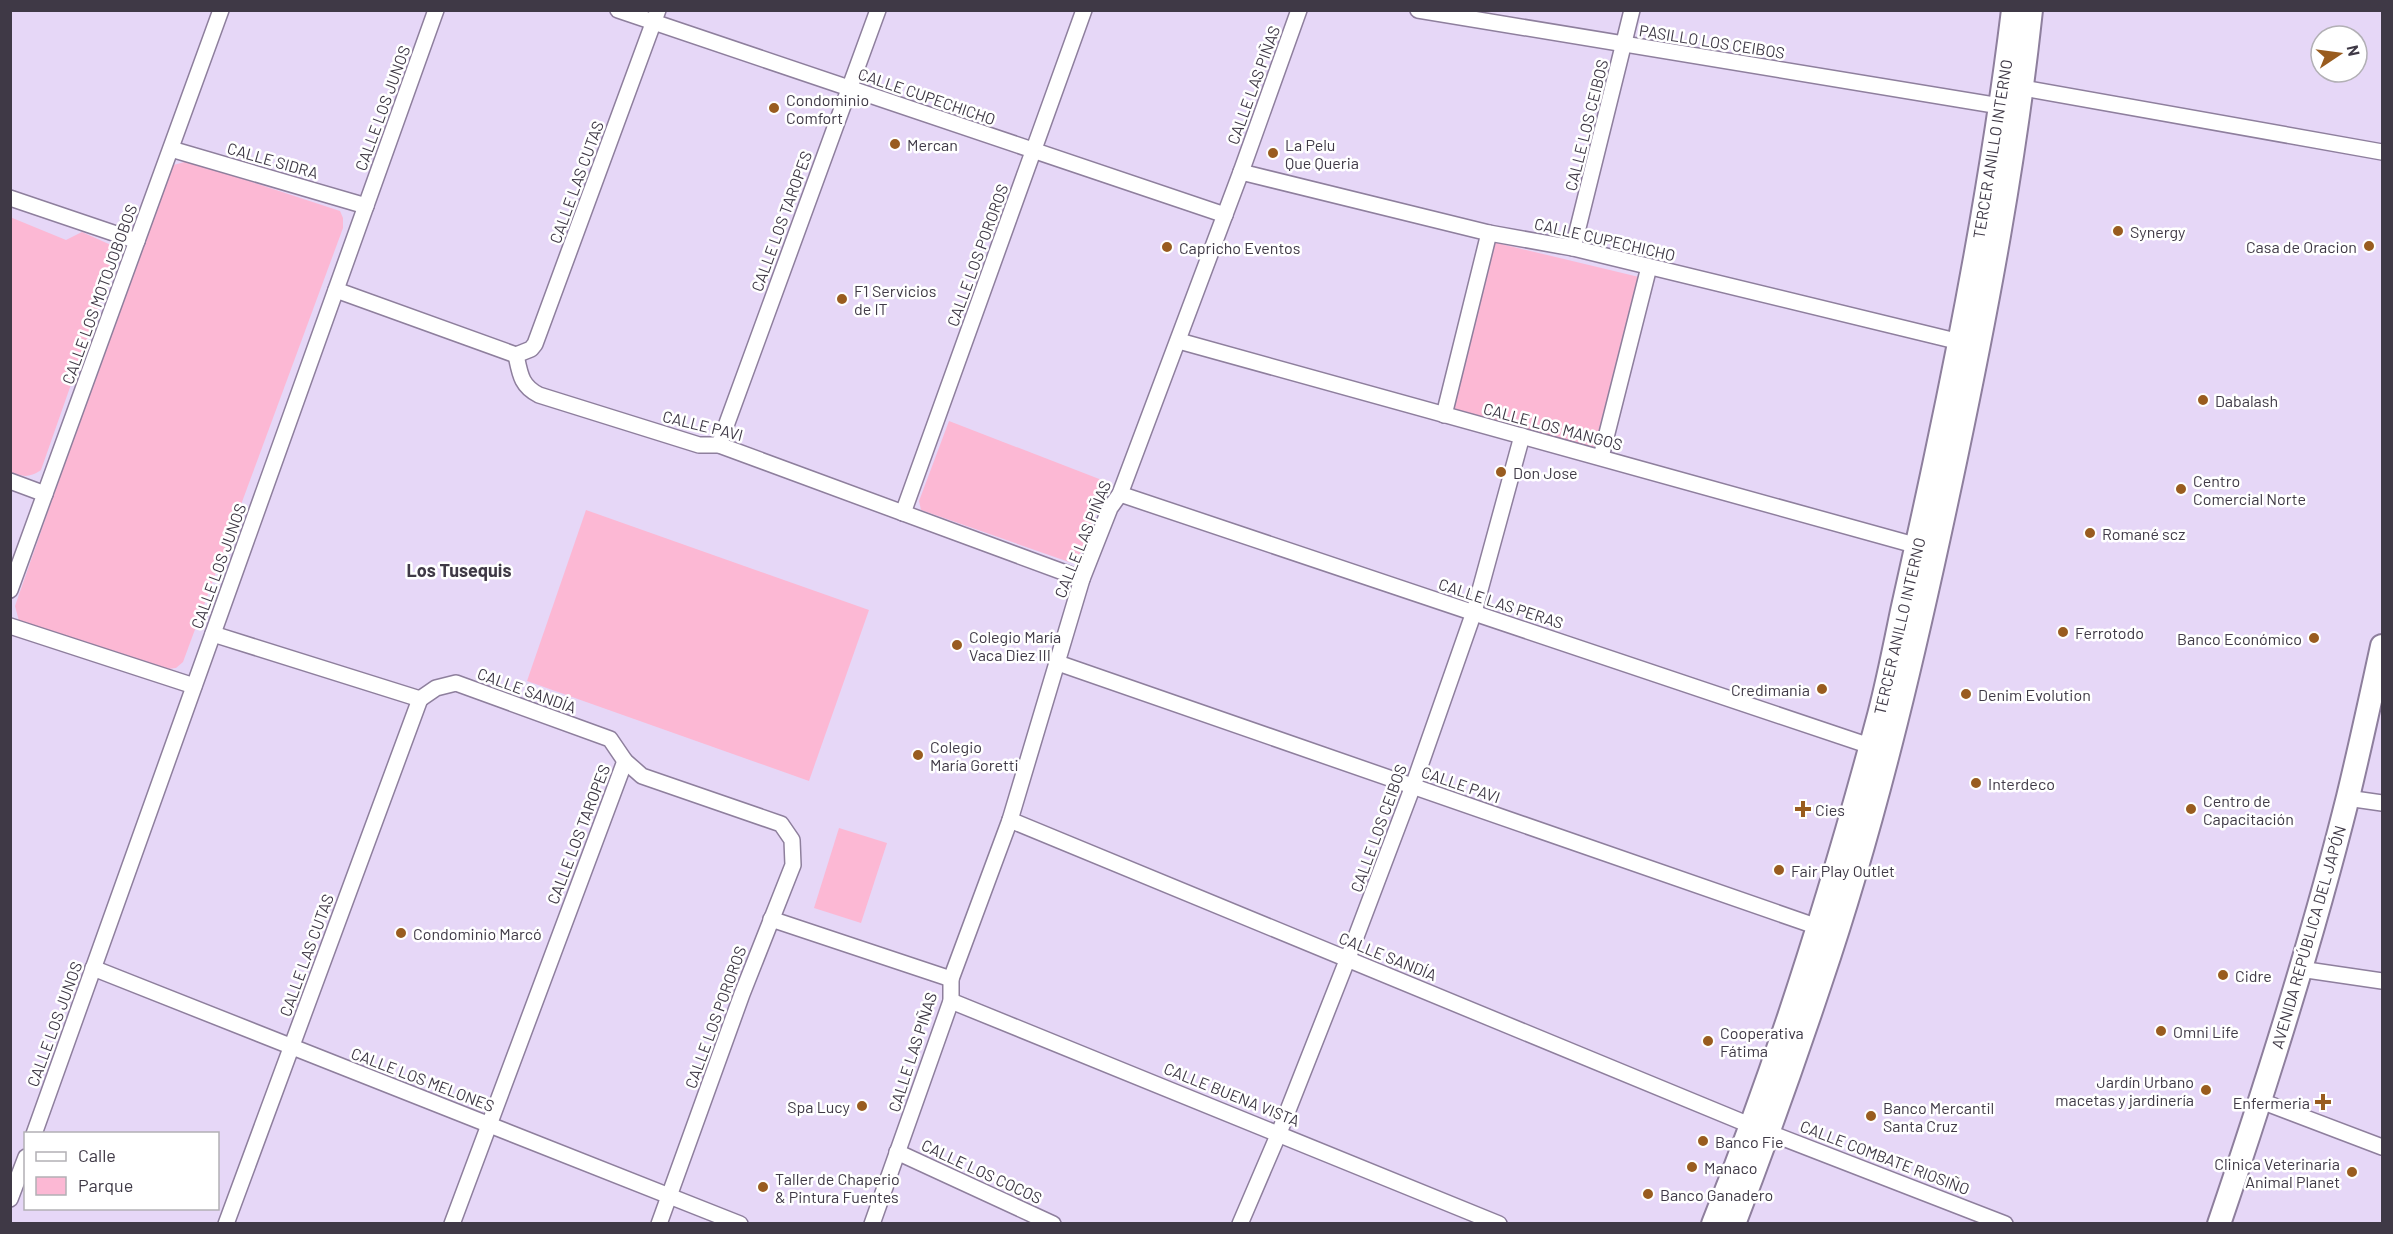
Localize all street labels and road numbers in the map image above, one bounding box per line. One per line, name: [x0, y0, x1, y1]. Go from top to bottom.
street label: PASILLO LOS CEIBOS: [1638, 20, 1786, 62]
street label: CALLE LAS PIÑAS: [1223, 23, 1283, 147]
street label: CALLE LOS JUNOS: [351, 43, 413, 173]
street label: CALLE LOS CEIBOS: [1560, 57, 1612, 193]
street label: TERCER ANILLO INTERNO: [1968, 58, 2016, 240]
street label: CALLE CUPECHICHO: [856, 64, 998, 128]
street label: CALLE LAS CUTAS: [545, 118, 607, 246]
street label: CALLE SIDRA: [225, 138, 321, 182]
street label: CALLE LOS TAROPES: [747, 148, 815, 294]
street label: CALLE LOS POROROS: [942, 181, 1012, 329]
street label: CALLE LOS MOTOJOBOBOS: [58, 201, 140, 387]
street label: CALLE CUPECHICHO: [1533, 214, 1677, 264]
street label: CALLE LOS MANGOS: [1481, 398, 1625, 454]
street label: CALLE PAVI: [661, 406, 745, 444]
street label: CALLE LAS PIÑAS: [1050, 478, 1114, 600]
street label: CALLE LOS JUNOS: [187, 501, 249, 631]
street label: TERCER ANILLO INTERNO: [1869, 536, 1929, 716]
street label: CALLE LAS PERAS: [1436, 574, 1566, 632]
street label: CALLE SANDÍA: [475, 663, 579, 717]
street label: CALLE LOS TAROPES: [543, 761, 613, 907]
street label: CALLE LOS CEIBOS: [1346, 761, 1410, 895]
street label: CALLE PAVI: [1419, 762, 1503, 806]
street label: AVENIDA REPÚBLICA DEL JAPÓN: [2267, 823, 2349, 1051]
street label: CALLE LAS CUTAS: [275, 891, 337, 1019]
street label: CALLE SANDÍA: [1336, 928, 1440, 984]
street label: CALLE LOS POROROS: [680, 943, 750, 1091]
street label: CALLE LOS JUNOS: [23, 959, 85, 1089]
street label: CALLE LAS PIÑAS: [884, 990, 940, 1114]
street label: CALLE LOS MELONES: [349, 1043, 497, 1115]
street label: CALLE BUENA VISTA: [1161, 1058, 1303, 1130]
street label: CALLE COMBATE RIOSIÑO: [1798, 1116, 1972, 1198]
street label: CALLE LOS COCOS: [919, 1135, 1045, 1207]

